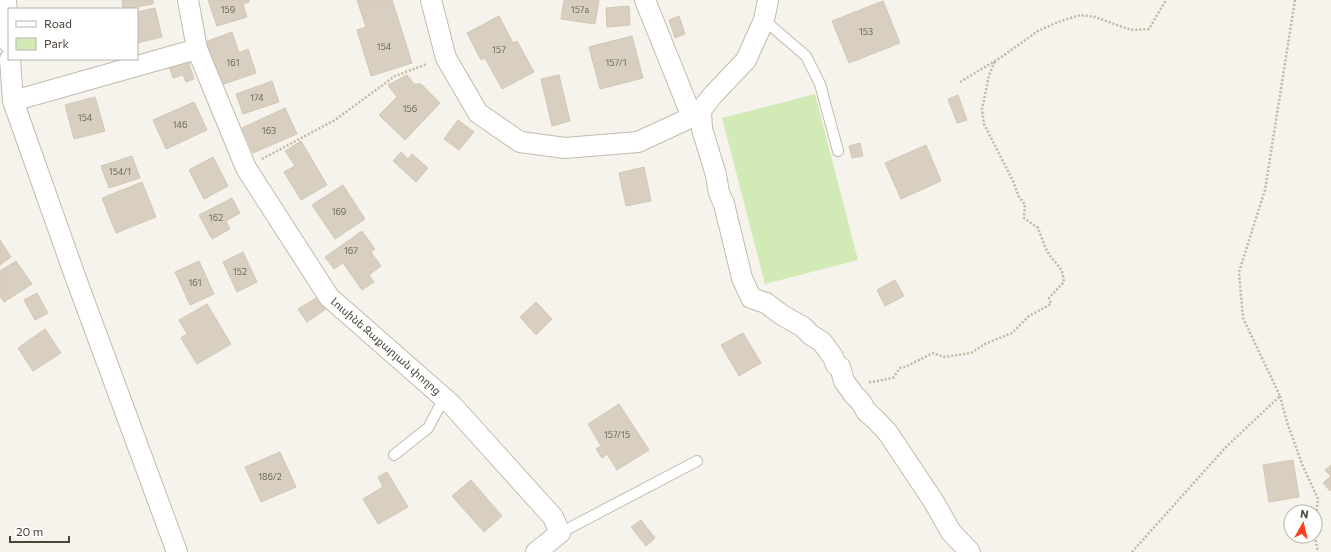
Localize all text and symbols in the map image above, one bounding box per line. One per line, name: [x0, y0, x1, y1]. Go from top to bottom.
house number: 159: [221, 4, 235, 15]
house number: 157a: [571, 4, 589, 15]
legend: [8, 8, 138, 60]
text: Road: [44, 16, 72, 30]
house number: 153: [859, 26, 873, 37]
text: Park: [44, 36, 70, 50]
house number: 154: [377, 41, 392, 52]
house number: 157: [492, 44, 506, 55]
house number: 161: [226, 57, 240, 68]
house number: 157/1: [606, 57, 626, 68]
house number: 174: [250, 92, 264, 103]
house number: 156: [403, 103, 417, 114]
house number: 154: [78, 112, 93, 123]
house number: 146: [173, 119, 187, 130]
house number: 163: [262, 125, 276, 136]
house number: 154/1: [109, 166, 131, 177]
house number: 169: [332, 206, 346, 217]
house number: 162: [209, 212, 223, 223]
house number: 167: [344, 245, 358, 256]
house number: 152: [233, 266, 247, 277]
house number: 161: [188, 277, 202, 288]
street label: Լուսինե Զաքարյան փողոց: [328, 294, 444, 398]
house number: 157/15: [604, 429, 630, 440]
house number: 186/2: [258, 471, 282, 482]
north arrow: [1283, 504, 1323, 544]
text: N: [1299, 507, 1309, 521]
scale bar: [10, 518, 69, 544]
text: 20 m: [16, 524, 43, 538]

